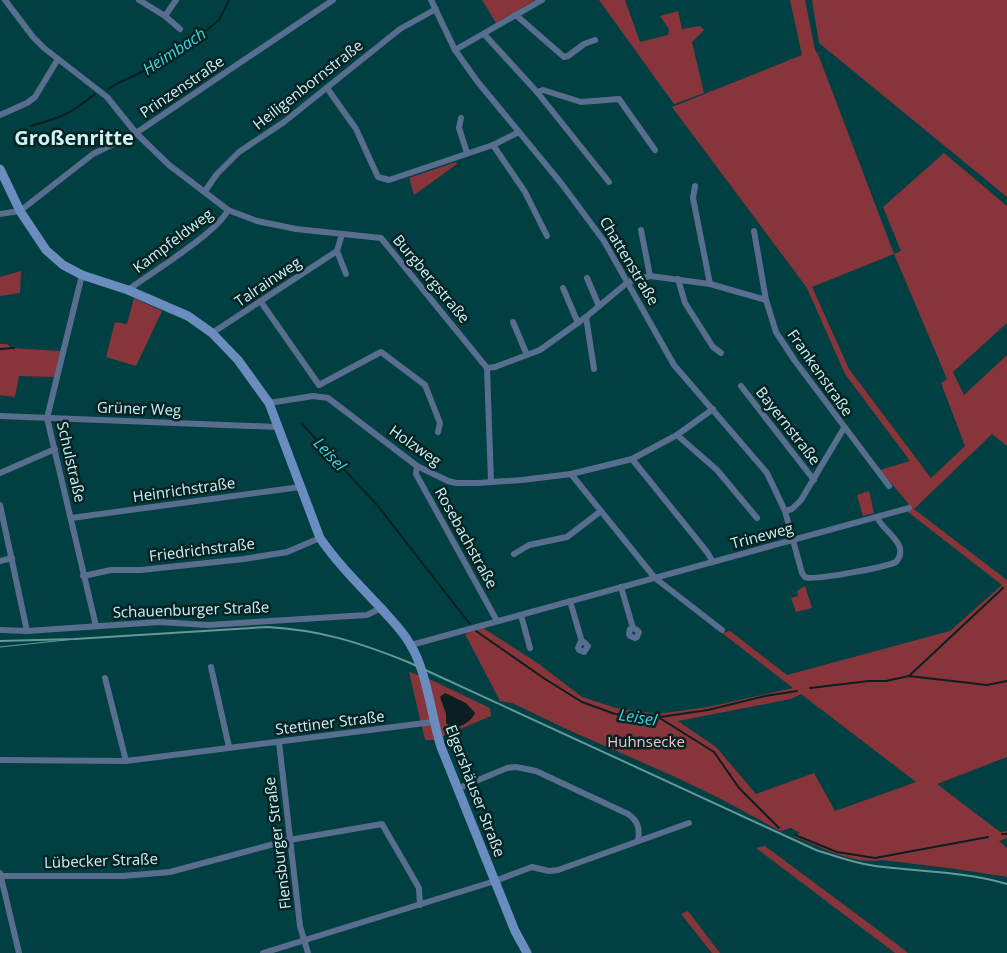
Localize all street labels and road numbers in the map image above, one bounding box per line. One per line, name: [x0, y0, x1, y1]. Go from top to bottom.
street label: Heiligenbornstraße: [248, 35, 367, 134]
street label: Prinzenstraße: [135, 51, 227, 122]
street label: Kampfeldweg: [128, 204, 216, 277]
street label: Chattenstraße: [596, 212, 664, 309]
street label: Burgbergstraße: [389, 230, 475, 327]
street label: Talrainweg: [230, 252, 305, 311]
street label: Frankenstraße: [783, 325, 858, 420]
street label: Bayernstraße: [752, 382, 826, 469]
street label: Grüner Weg: [97, 397, 182, 419]
street label: Schulstraße: [53, 419, 91, 504]
street label: Holzweg: [386, 420, 446, 470]
street label: Heinrichstraße: [131, 472, 236, 506]
street label: Rosebachstraße: [431, 483, 503, 592]
street label: Trineweg: [728, 517, 795, 553]
street label: Friedrichstraße: [148, 533, 256, 565]
street label: Schauenburger Straße: [112, 596, 270, 622]
street label: Stettiner Straße: [274, 705, 386, 739]
street label: Elgershäuser Straße: [441, 722, 510, 860]
street label: Flensburger Straße: [259, 776, 295, 910]
street label: Lübecker Straße: [44, 848, 158, 872]

